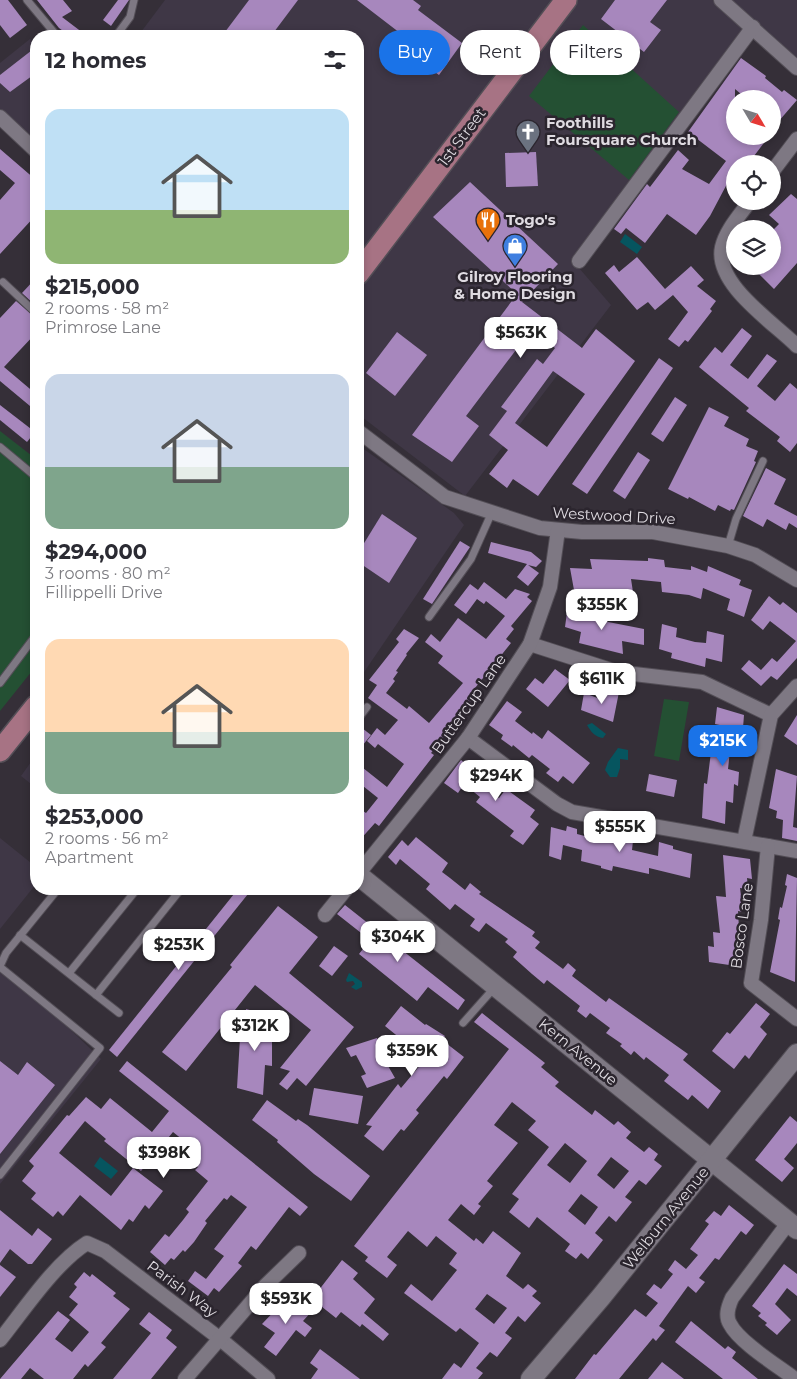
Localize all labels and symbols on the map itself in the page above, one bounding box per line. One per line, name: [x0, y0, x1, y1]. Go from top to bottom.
north arrow: [726, 90, 781, 145]
street label: 1st Street: [434, 104, 490, 170]
place label: Foothills Foursquare Church: [546, 113, 697, 149]
church icon: Foothills Foursquare Church: [515, 119, 541, 153]
restaurant icon: Togo's: [475, 207, 501, 241]
place label: Togo's: [506, 210, 556, 229]
shop icon: Gilroy Flooring & Home Design: [502, 233, 528, 267]
place label: Gilroy Flooring & Home Design: [454, 267, 576, 303]
pin: $563K: [486, 316, 556, 359]
street label: Westwood Drive: [552, 503, 676, 528]
pin: $355K: [567, 588, 637, 631]
street label: Buttercup Lane: [427, 650, 510, 757]
pin: $611K: [567, 662, 637, 705]
pin: $215K: [688, 724, 758, 767]
pin: $294K: [461, 760, 531, 802]
pin: $555K: [585, 810, 655, 853]
street label: Bosco Lane: [726, 882, 757, 970]
pin: $304K: [363, 920, 433, 963]
pin: $253K: [144, 928, 214, 971]
pin: $312K: [220, 1010, 290, 1052]
street label: Kern Avenue: [535, 1014, 622, 1089]
pin: $359K: [377, 1034, 447, 1077]
pin: $398K: [129, 1136, 199, 1179]
street label: Welburn Avenue: [619, 1163, 713, 1273]
street label: Parish Way: [143, 1256, 222, 1322]
pin: $593K: [251, 1282, 321, 1325]

